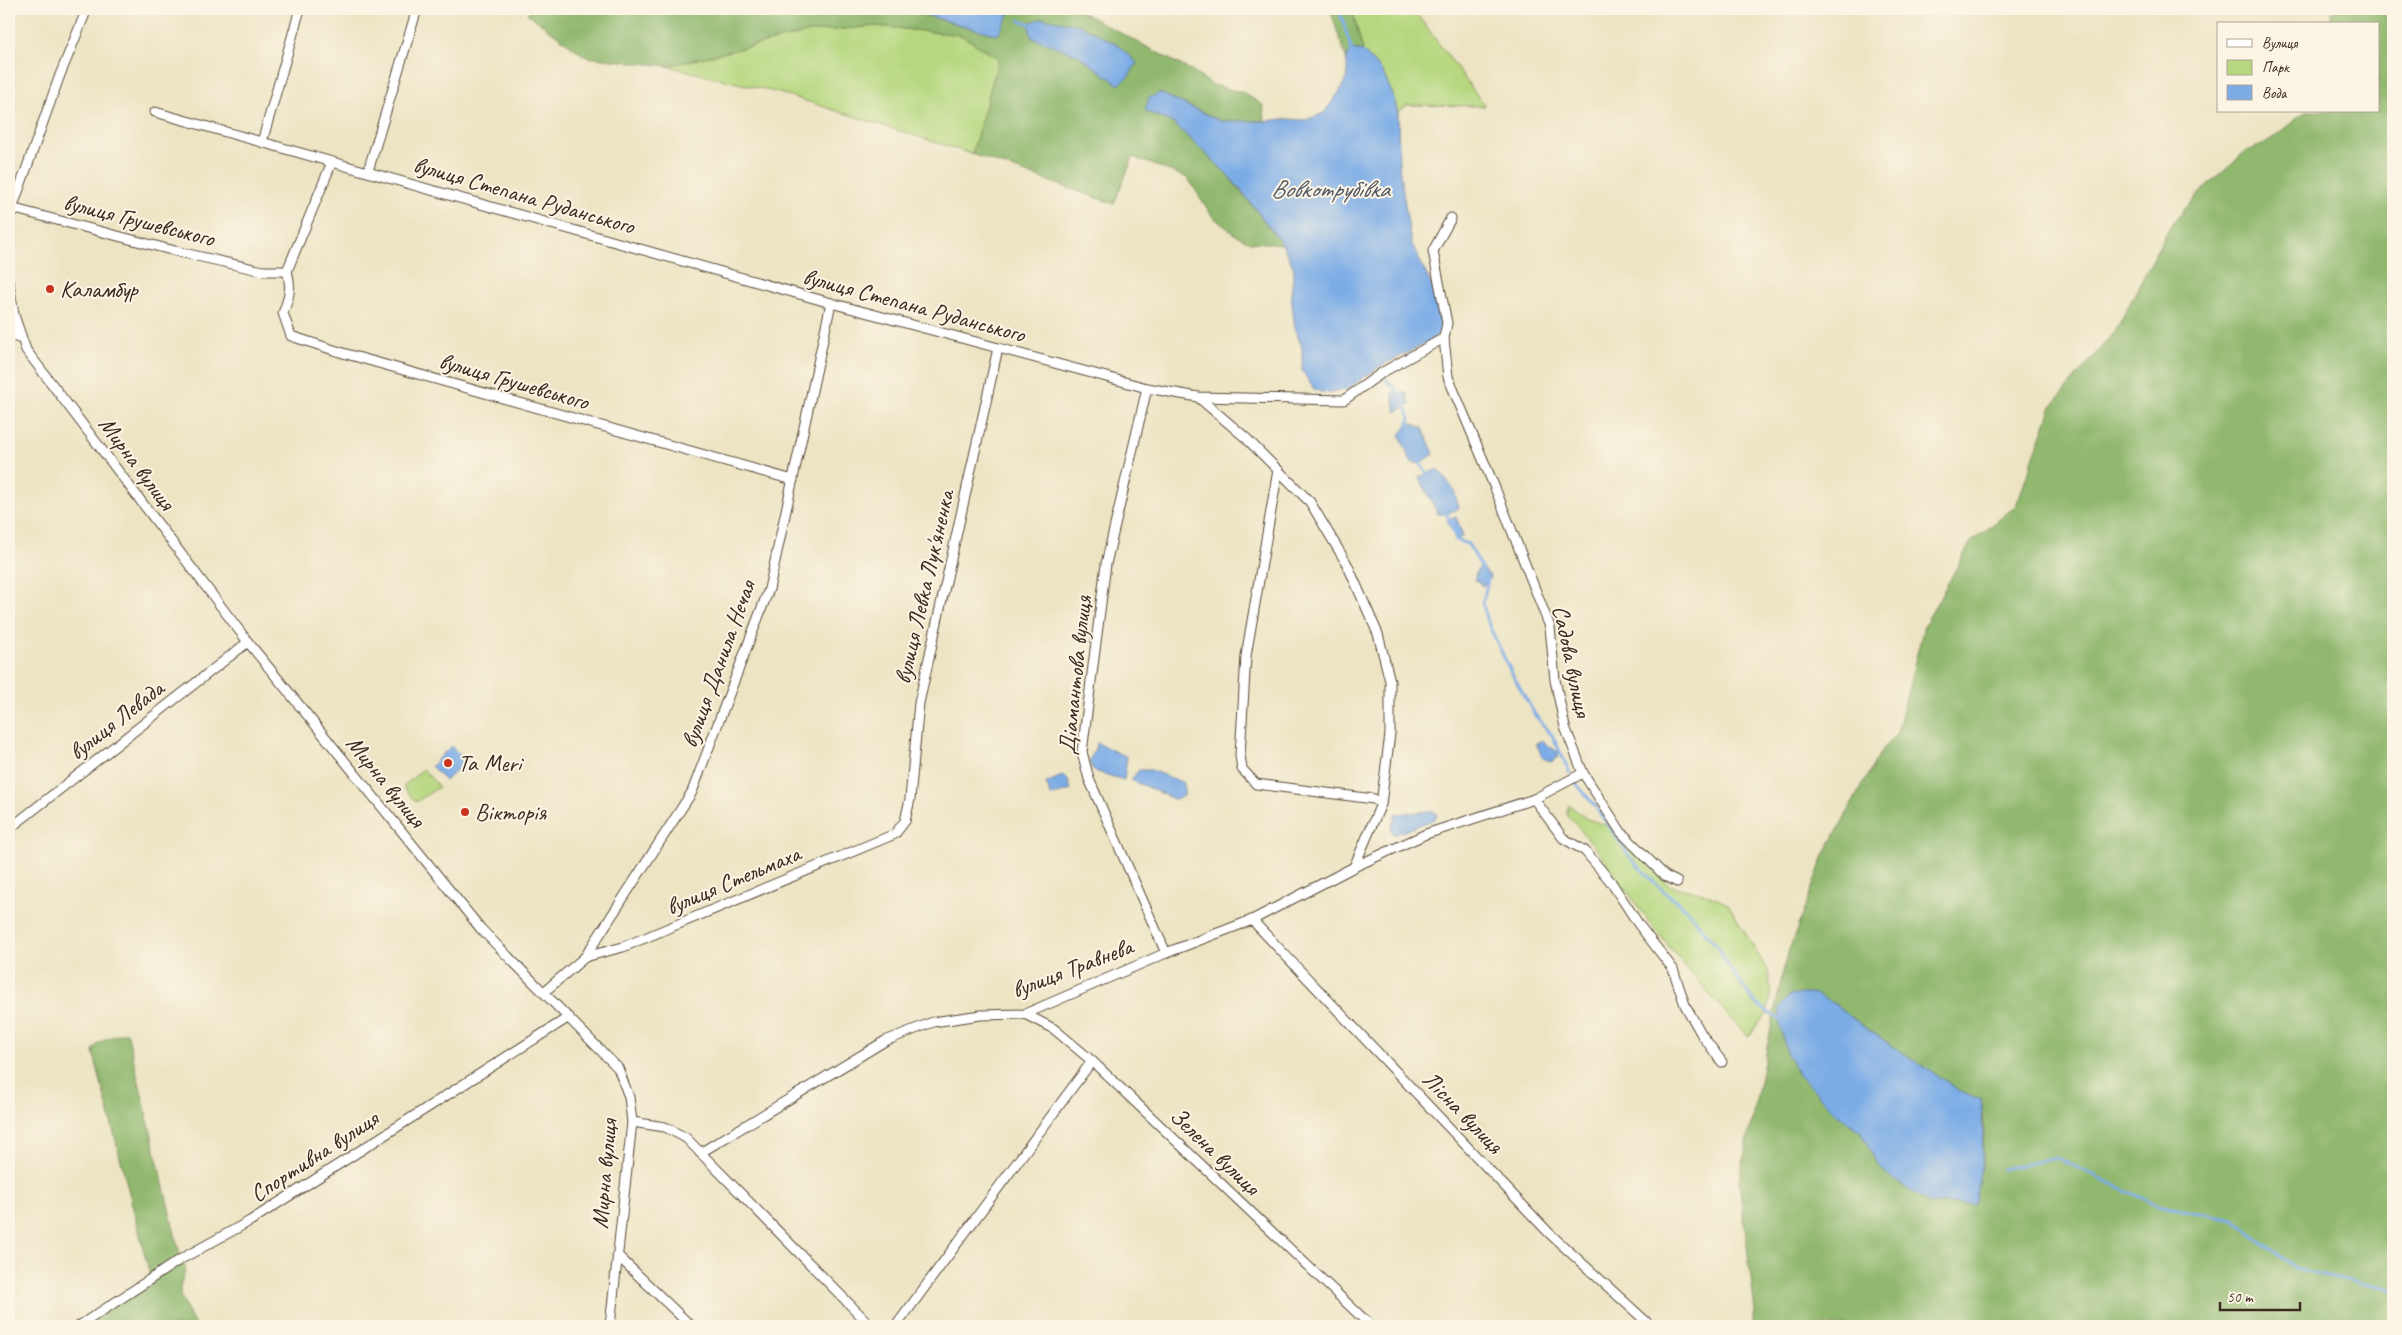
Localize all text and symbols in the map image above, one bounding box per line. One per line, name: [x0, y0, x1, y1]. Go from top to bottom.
legend: [2217, 22, 2380, 112]
text: Вулиця: [2262, 34, 2299, 53]
text: Парк: [2262, 58, 2290, 77]
text: Вода: [2262, 84, 2287, 103]
street label: вулиця Степана Руданського: [410, 149, 640, 241]
water label: Вовкотрубівка: [1271, 173, 1391, 205]
street label: вулиця Грушевського: [60, 187, 219, 254]
street label: вулиця Степана Руданського: [800, 261, 1030, 349]
place label: Каламбур: [60, 274, 139, 304]
marker: Каламбур: [44, 283, 56, 295]
street label: вулиця Грушевського: [436, 345, 594, 417]
street label: Мирна вулиця: [92, 410, 183, 517]
street label: вулиця Левка Лук'яненка: [887, 485, 961, 687]
street label: вулиця Данила Нечая: [674, 575, 763, 752]
street label: Діамантова вулиця: [1052, 593, 1098, 756]
street label: Садова вулиця: [1546, 602, 1599, 721]
street label: вулиця Левада: [62, 672, 171, 767]
street label: Мирна вулиця: [340, 729, 433, 834]
place label: Ta Meri: [458, 748, 525, 778]
marker: Ta Meri: [442, 757, 454, 769]
place label: Вікторія: [475, 797, 548, 827]
marker: Вікторія: [459, 806, 471, 818]
street label: вулиця Стельмаха: [661, 837, 807, 922]
street label: вулиця Травнева: [1007, 930, 1139, 1005]
street label: Лісна вулиця: [1416, 1064, 1511, 1161]
street label: Зелена вулиця: [1164, 1101, 1268, 1203]
street label: Спортивна вулиця: [244, 1102, 385, 1209]
street label: Мирна вулиця: [584, 1117, 624, 1230]
scale bar: [2220, 1280, 2300, 1312]
text: 50 m: [2227, 1288, 2254, 1307]

